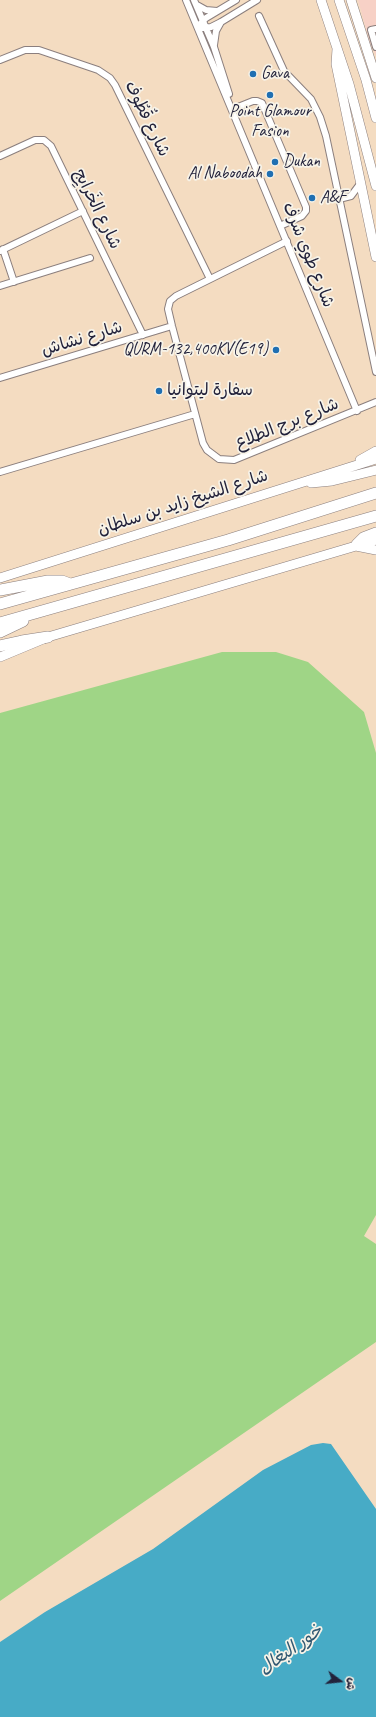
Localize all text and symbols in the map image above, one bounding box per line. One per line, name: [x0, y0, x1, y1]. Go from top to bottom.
place label: Gava: [261, 64, 289, 84]
marker: Gava: [248, 69, 258, 79]
street label: شارع قُطُوف: [120, 78, 174, 160]
marker: Point Glamour Fasion: [265, 90, 275, 100]
place label: Point Glamour Fasion: [229, 102, 311, 142]
place label: Dukan: [283, 152, 320, 172]
marker: Dukan: [270, 157, 280, 167]
place label: Al Naboodah: [188, 164, 262, 184]
street label: شارع الخَرايِج: [69, 165, 125, 253]
marker: Al Naboodah: [265, 169, 275, 179]
place label: A&F: [320, 188, 346, 208]
marker: A&F: [307, 193, 317, 203]
street label: شارع طوي شرف: [278, 199, 338, 311]
street label: شارع نشاش: [39, 317, 125, 361]
place label: QURM-132,400KV(E19): [123, 340, 268, 360]
marker: QURM-132,400KV(E19): [271, 345, 281, 355]
place label: سفارة ليتوانيا: [167, 381, 253, 401]
marker: سفارة ليتوانيا: [154, 386, 164, 396]
street label: شارع برج الطلاع: [232, 394, 342, 454]
street label: شارع الشيخ زايد بن سلطان: [95, 466, 271, 540]
water label: خور البغال: [255, 1620, 327, 1680]
north arrow: [320, 1661, 360, 1701]
text: ش: [343, 1676, 360, 1692]

